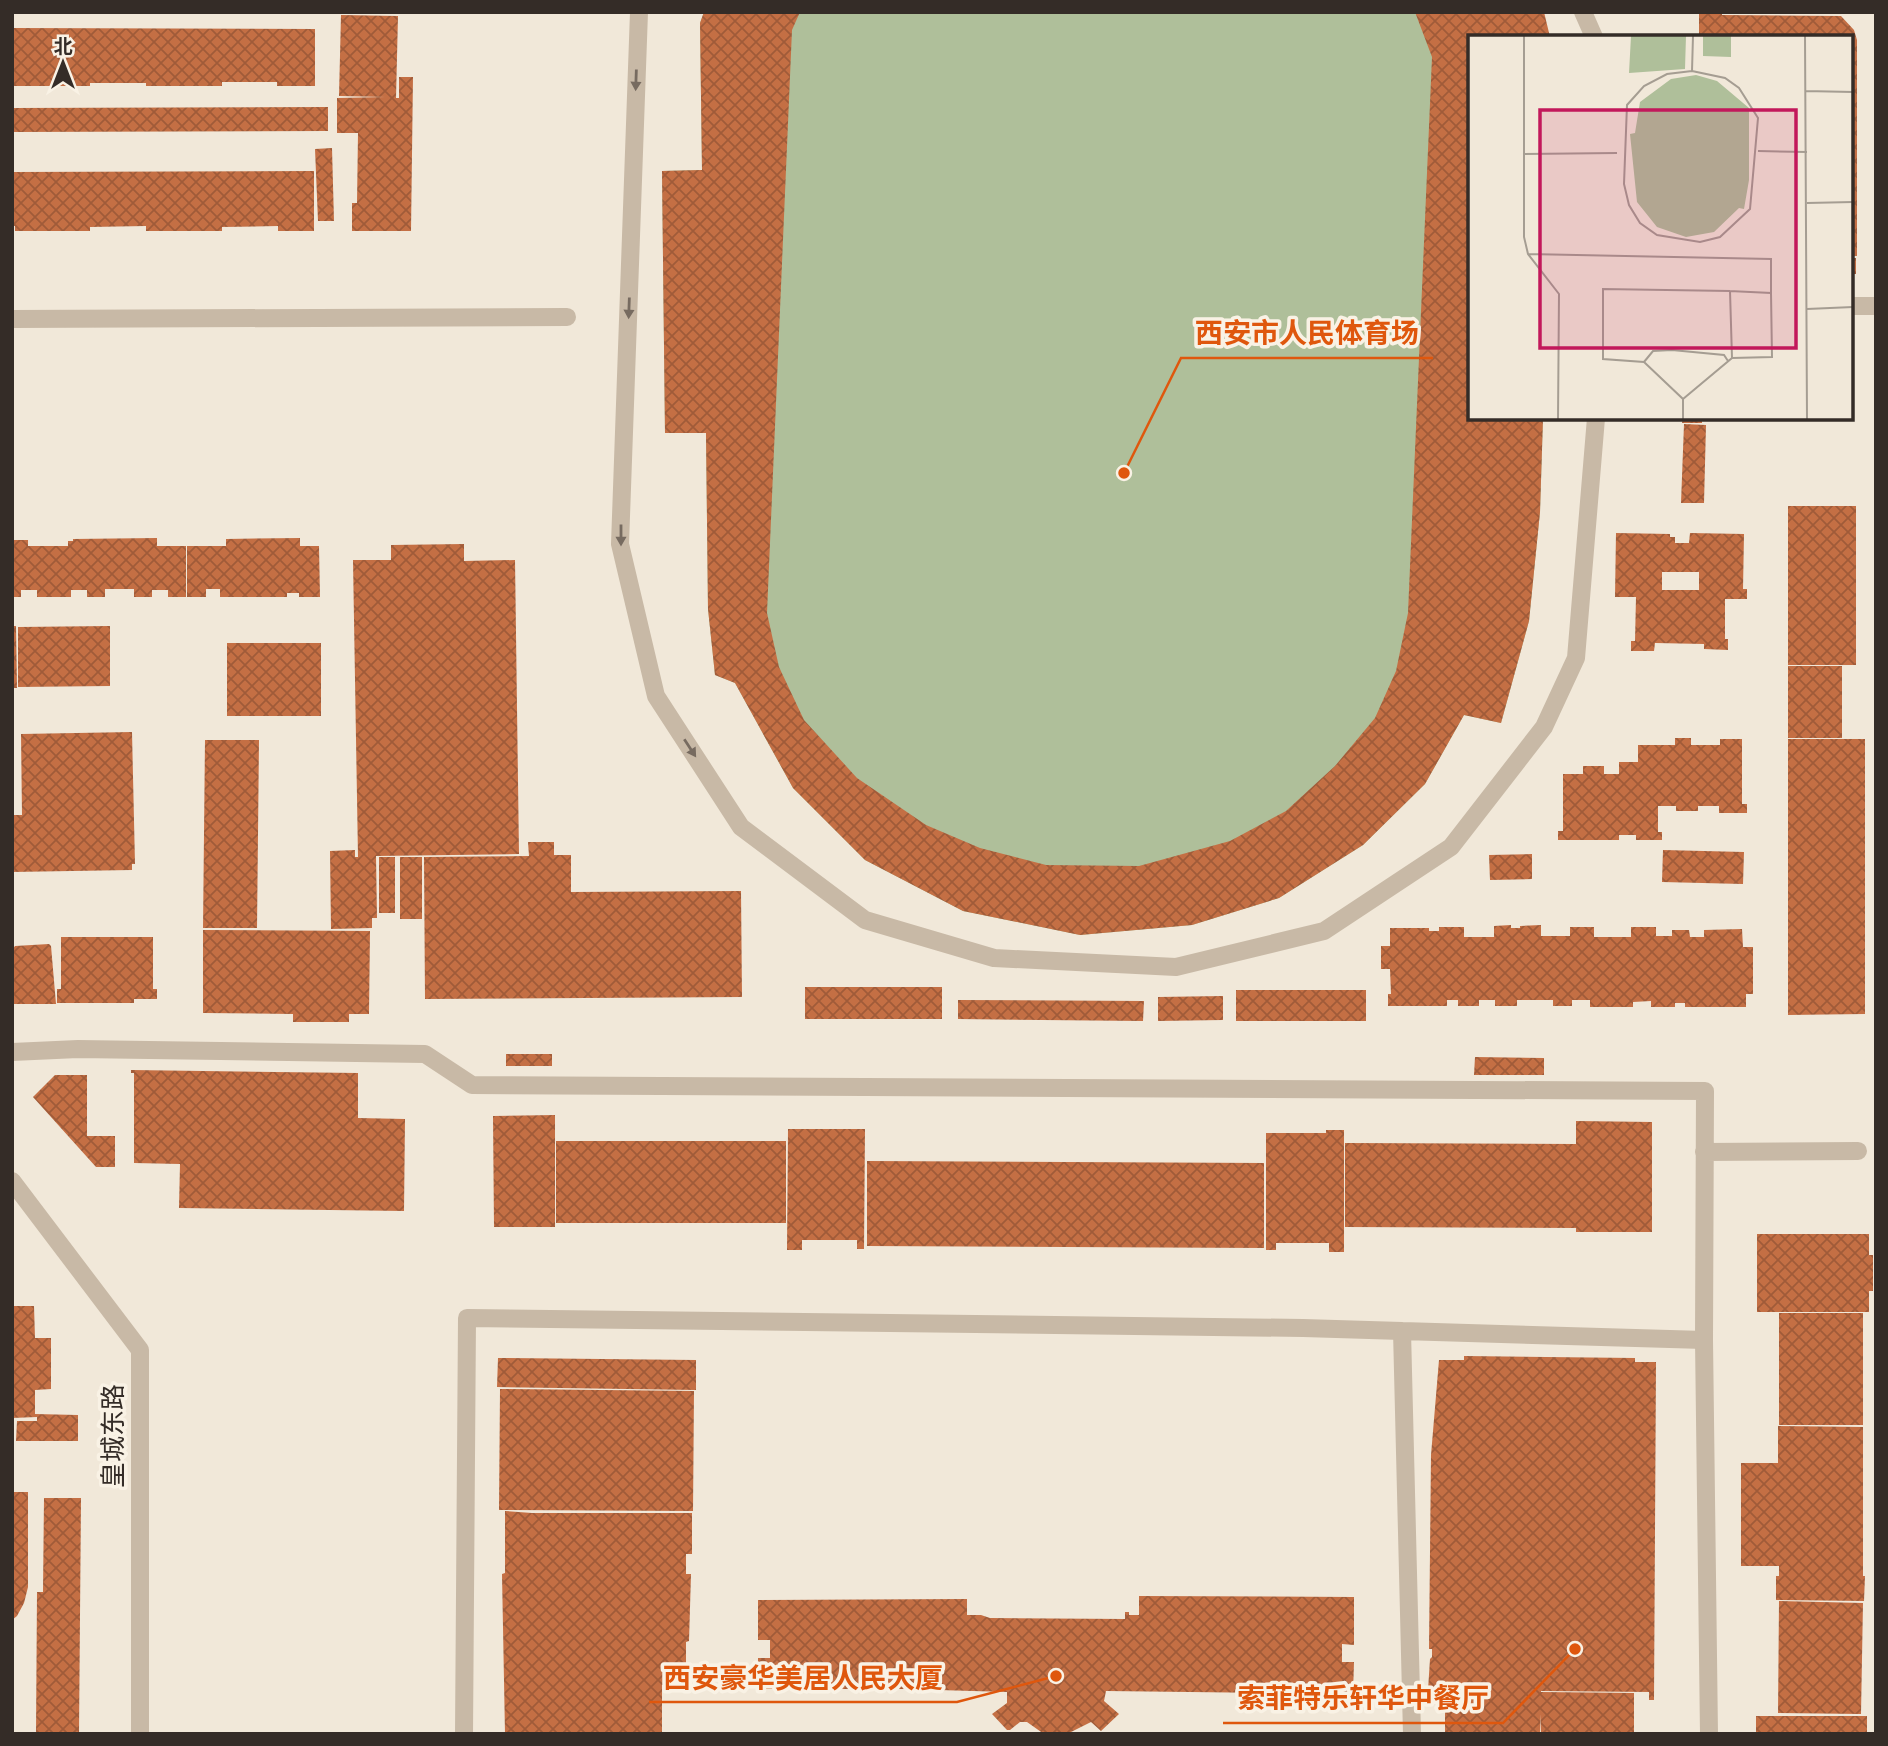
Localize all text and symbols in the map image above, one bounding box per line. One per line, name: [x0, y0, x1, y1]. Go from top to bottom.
north arrow: [28, 28, 98, 98]
inset map: [1468, 35, 1853, 420]
text: 北: [53, 37, 73, 57]
one-way arrow: [631, 70, 642, 92]
one-way arrow: [623, 297, 634, 319]
callout: 西安市人民体育场: [1181, 309, 1433, 358]
text: 西安市人民体育场: [1195, 318, 1419, 349]
one-way arrow: [615, 524, 627, 546]
one-way arrow: [683, 739, 696, 758]
street label: 皇城东路: [100, 1384, 127, 1488]
callout: 西安豪华美居人民大厦: [649, 1653, 957, 1702]
text: 西安豪华美居人民大厦: [663, 1663, 943, 1694]
callout: 索菲特乐轩华中餐厅: [1223, 1674, 1503, 1723]
text: 索菲特乐轩华中餐厅: [1237, 1683, 1489, 1714]

